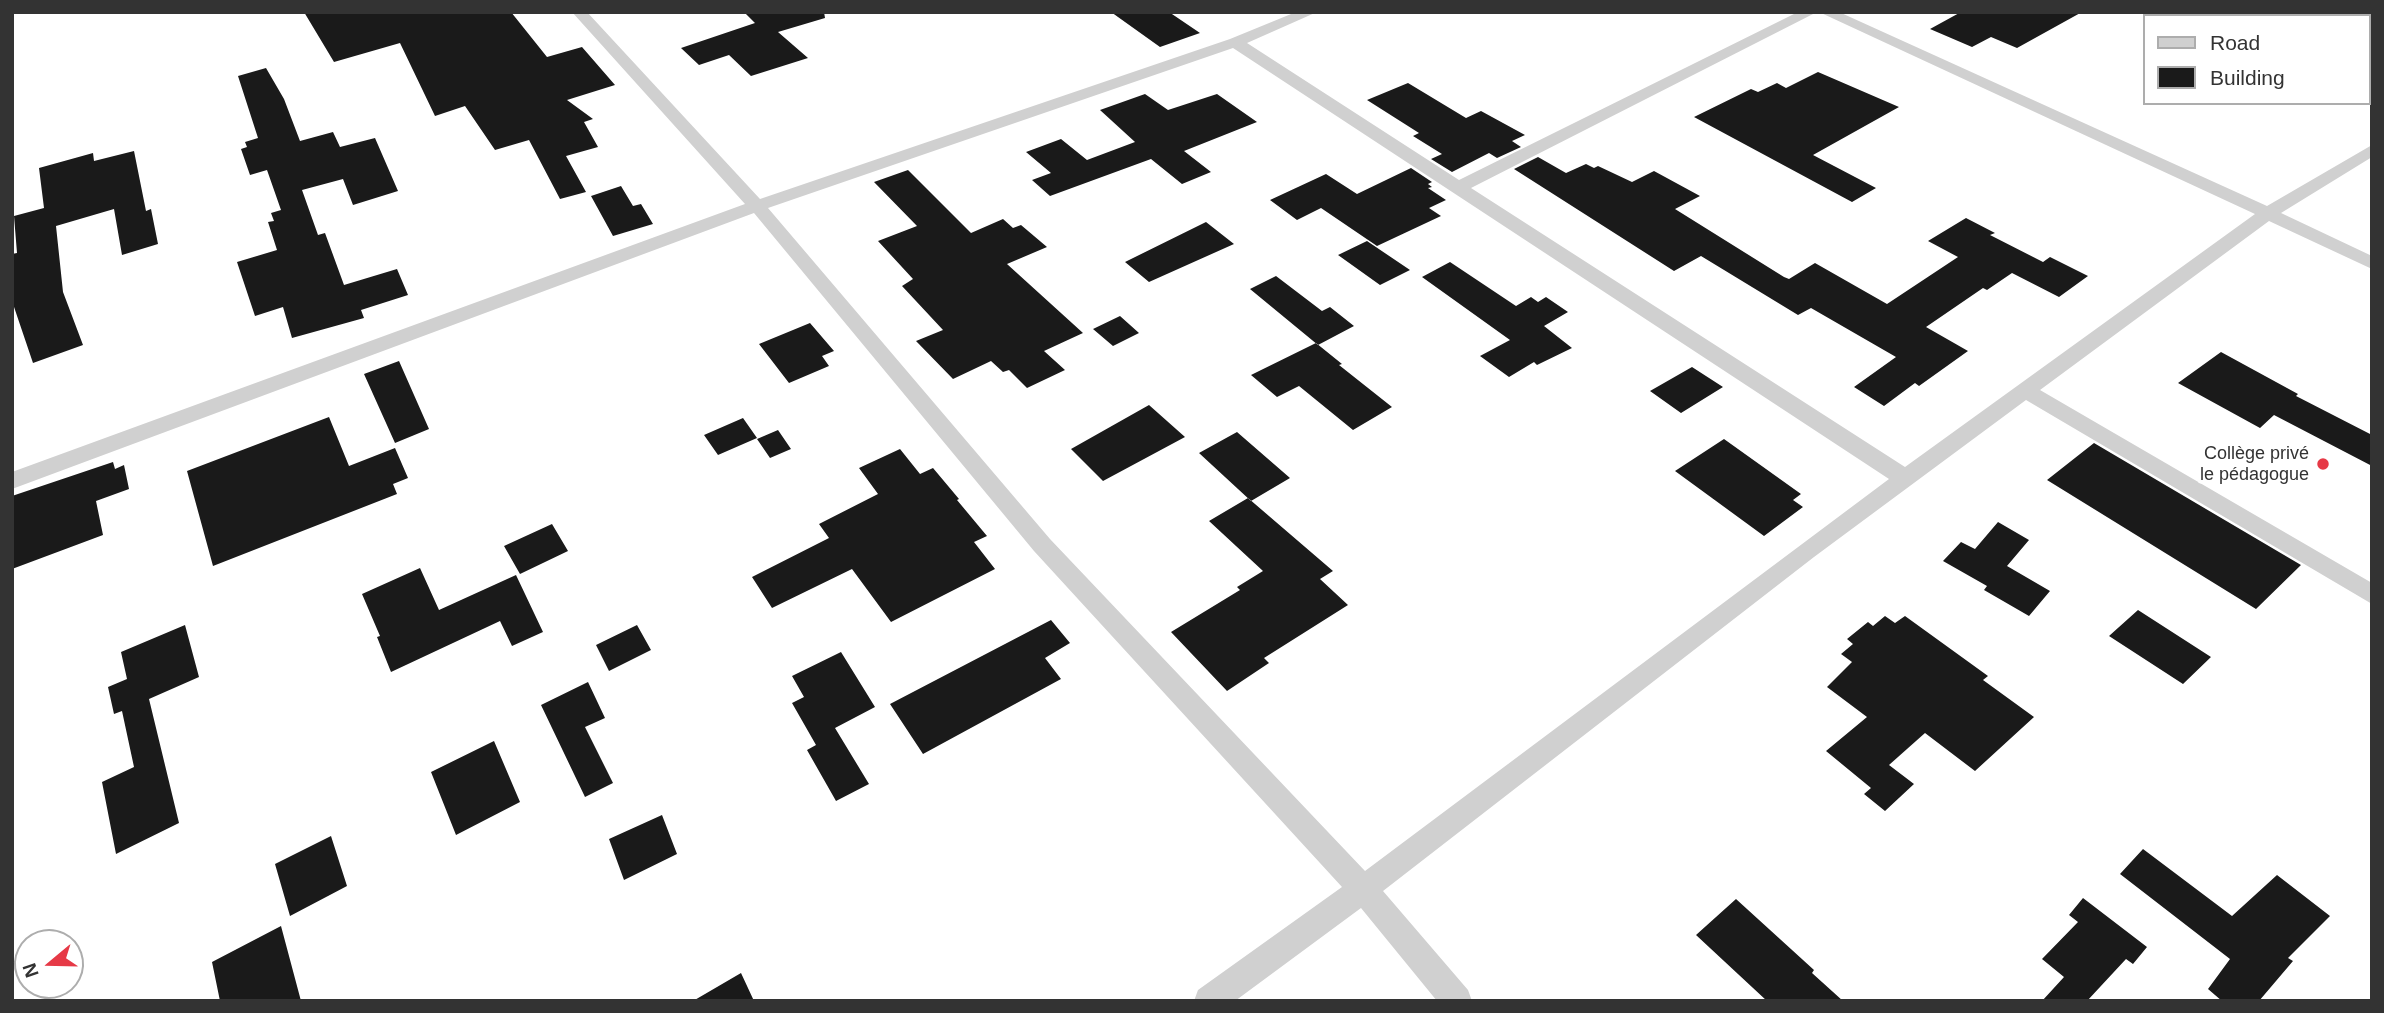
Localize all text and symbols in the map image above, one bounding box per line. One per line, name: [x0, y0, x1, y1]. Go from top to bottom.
legend: [2142, 14, 2370, 105]
text: Road: [2210, 31, 2260, 54]
text: Building: [2210, 66, 2285, 89]
place label: Collège privé le pédagogue: [2200, 443, 2309, 486]
marker: Collège privé le pédagogue: [2315, 456, 2331, 472]
north arrow: [14, 929, 84, 999]
text: N: [18, 960, 43, 980]

